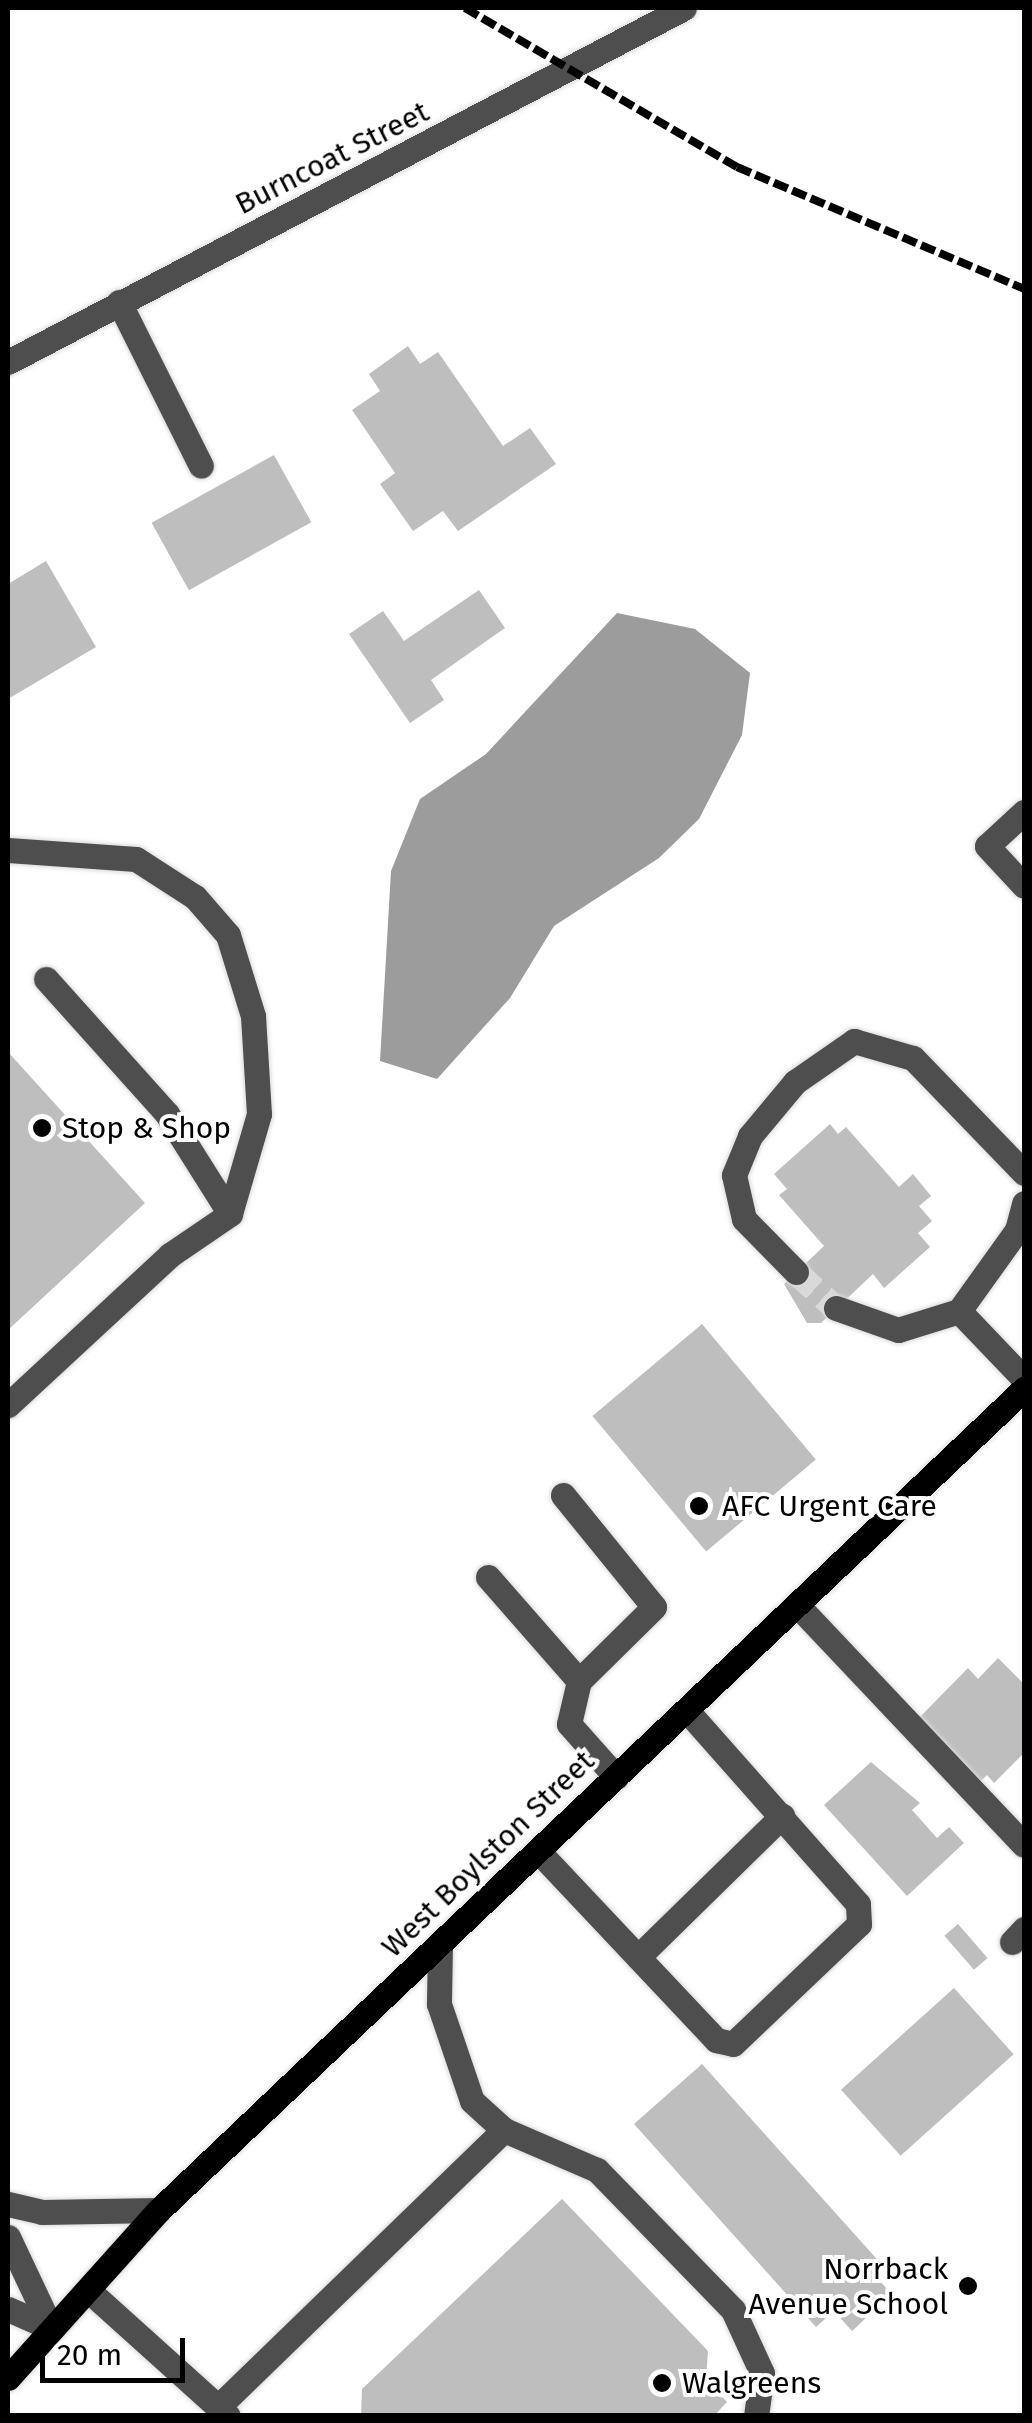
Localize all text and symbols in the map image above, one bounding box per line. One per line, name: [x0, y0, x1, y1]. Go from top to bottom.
street label: Burncoat Street: [229, 94, 435, 222]
place label: Stop & Shop: [62, 1110, 231, 1146]
marker: Stop & Shop: [31, 1117, 53, 1139]
place label: AFC Urgent Care: [722, 1488, 937, 1524]
marker: AFC Urgent Care: [686, 1493, 712, 1519]
street label: West Boylston Street: [374, 1743, 602, 1965]
place label: Norrback Avenue School: [748, 2251, 948, 2322]
marker: Norrback Avenue School: [957, 2275, 979, 2297]
scale bar: [45, 2318, 190, 2380]
text: 20 m: [57, 2337, 122, 2373]
place label: Walgreens: [682, 2365, 821, 2401]
marker: Walgreens: [651, 2372, 673, 2394]

